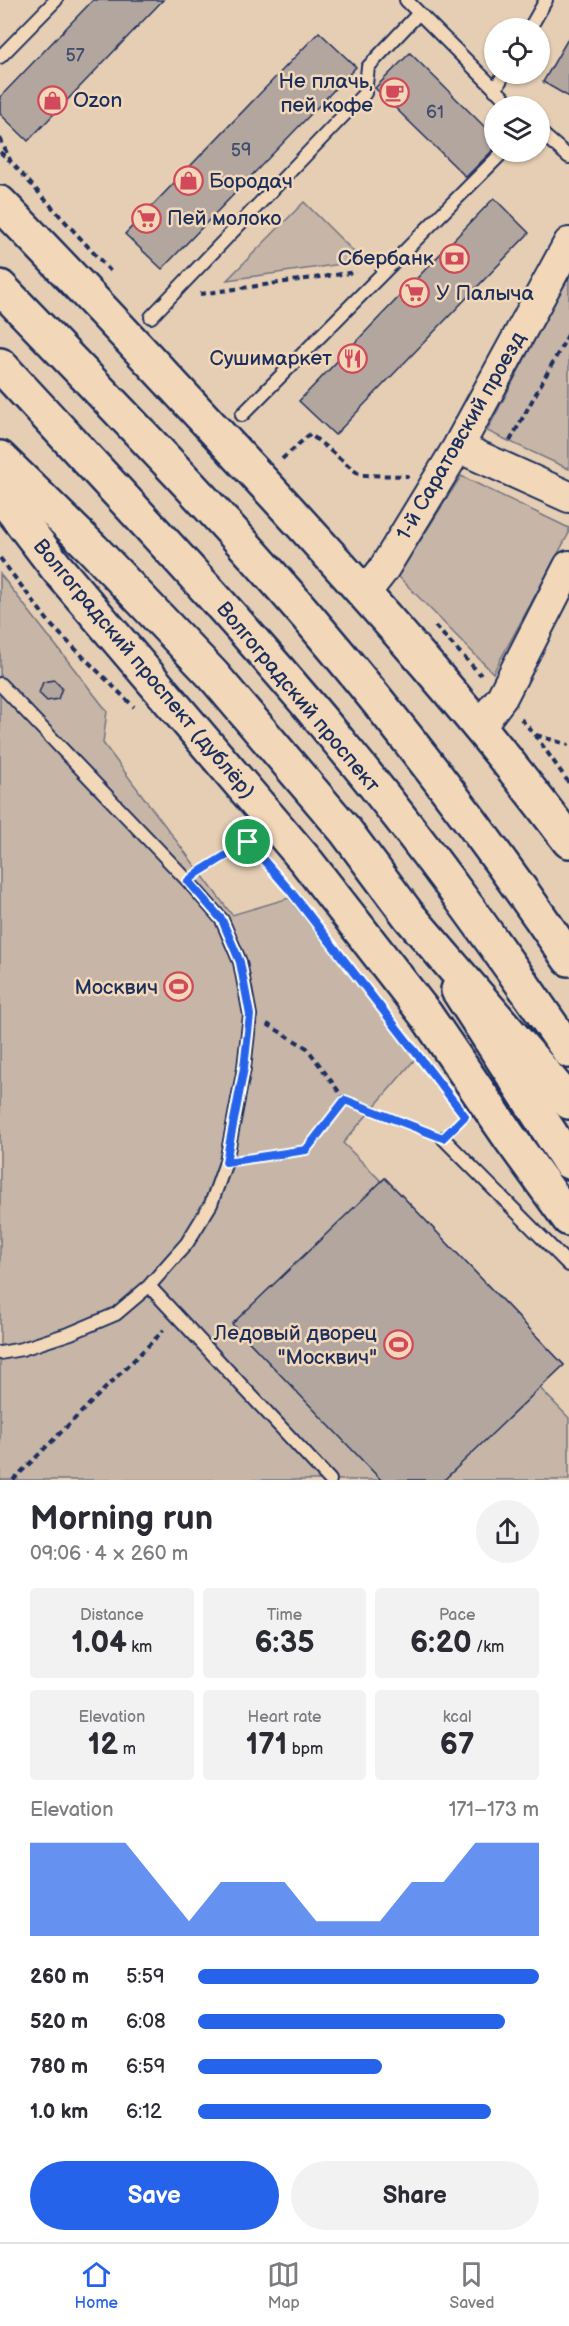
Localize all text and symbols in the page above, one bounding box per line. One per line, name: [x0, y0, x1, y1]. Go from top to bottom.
map controls: [484, 18, 550, 162]
button: locate: [484, 18, 550, 84]
house number: 57: [65, 45, 85, 66]
place label: Не плачь, пей кофе: [278, 69, 373, 118]
cafe icon: Не плачь, пей кофе: [378, 77, 410, 109]
shop icon: Ozon: [36, 84, 68, 116]
place label: Ozon: [73, 88, 122, 113]
button: layers: [484, 96, 550, 162]
house number: 61: [426, 102, 444, 123]
house number: 59: [231, 140, 251, 161]
shop icon: Бородач: [172, 165, 204, 197]
place label: Бородач: [209, 169, 293, 194]
supermarket icon: Пей молоко: [130, 202, 162, 234]
place label: Пей молоко: [167, 206, 281, 231]
bank icon: Сбербанк: [439, 242, 471, 274]
place label: Сбербанк: [338, 246, 434, 271]
supermarket icon: У Палыча: [399, 277, 431, 309]
place label: У Палыча: [436, 281, 534, 306]
street label: 1-й Саратовский проезд: [391, 327, 531, 544]
restaurant icon: Сушимаркет: [337, 342, 369, 374]
place label: Сушимаркет: [209, 346, 332, 371]
street label: Волгоградский проспект (дублёр): [28, 534, 260, 804]
street label: Волгоградский проспект: [211, 597, 385, 797]
pin: [222, 816, 273, 867]
icon: arrive: [231, 825, 264, 858]
sports icon: Москвич: [163, 971, 195, 1003]
place label: Москвич: [74, 975, 158, 1000]
place label: Ледовый дворец "Москвич": [213, 1321, 377, 1370]
sports icon: Ледовый дворец "Москвич": [382, 1329, 414, 1361]
text: Morning run: [30, 1499, 213, 1539]
button: share: [476, 1500, 539, 1563]
text: 09:06 · 4 × 260 m: [30, 1542, 188, 1566]
text: Distance: [80, 1606, 144, 1625]
text: Time: [267, 1606, 302, 1625]
text: Pace: [439, 1606, 475, 1625]
text: 1.04: [71, 1625, 127, 1661]
text: 6:35: [254, 1625, 315, 1661]
text: 6:20: [410, 1625, 472, 1661]
text: km: [127, 1638, 152, 1657]
text: /km: [472, 1638, 504, 1657]
text: Elevation: [78, 1708, 145, 1727]
text: Heart rate: [248, 1708, 321, 1727]
text: kcal: [443, 1708, 472, 1727]
text: 12: [88, 1727, 118, 1763]
text: 171: [246, 1727, 287, 1763]
text: 67: [440, 1727, 475, 1763]
text: m: [118, 1740, 136, 1759]
text: bpm: [287, 1740, 323, 1759]
text: Elevation: [30, 1798, 113, 1822]
text: 171–173 m: [449, 1798, 539, 1822]
text: 260 m: [30, 1965, 89, 1989]
text: 5:59: [126, 1965, 165, 1989]
text: 520 m: [30, 2010, 88, 2034]
text: 6:08: [126, 2010, 166, 2034]
text: 780 m: [30, 2055, 88, 2079]
text: 6:59: [126, 2055, 165, 2079]
text: 1.0 km: [30, 2100, 88, 2124]
text: 6:12: [126, 2100, 162, 2124]
button: Save: [30, 2161, 279, 2230]
button: Share: [291, 2161, 539, 2230]
tab: Home: [75, 2258, 118, 2313]
tab: Map: [267, 2258, 300, 2313]
tab: Saved: [449, 2258, 494, 2313]

